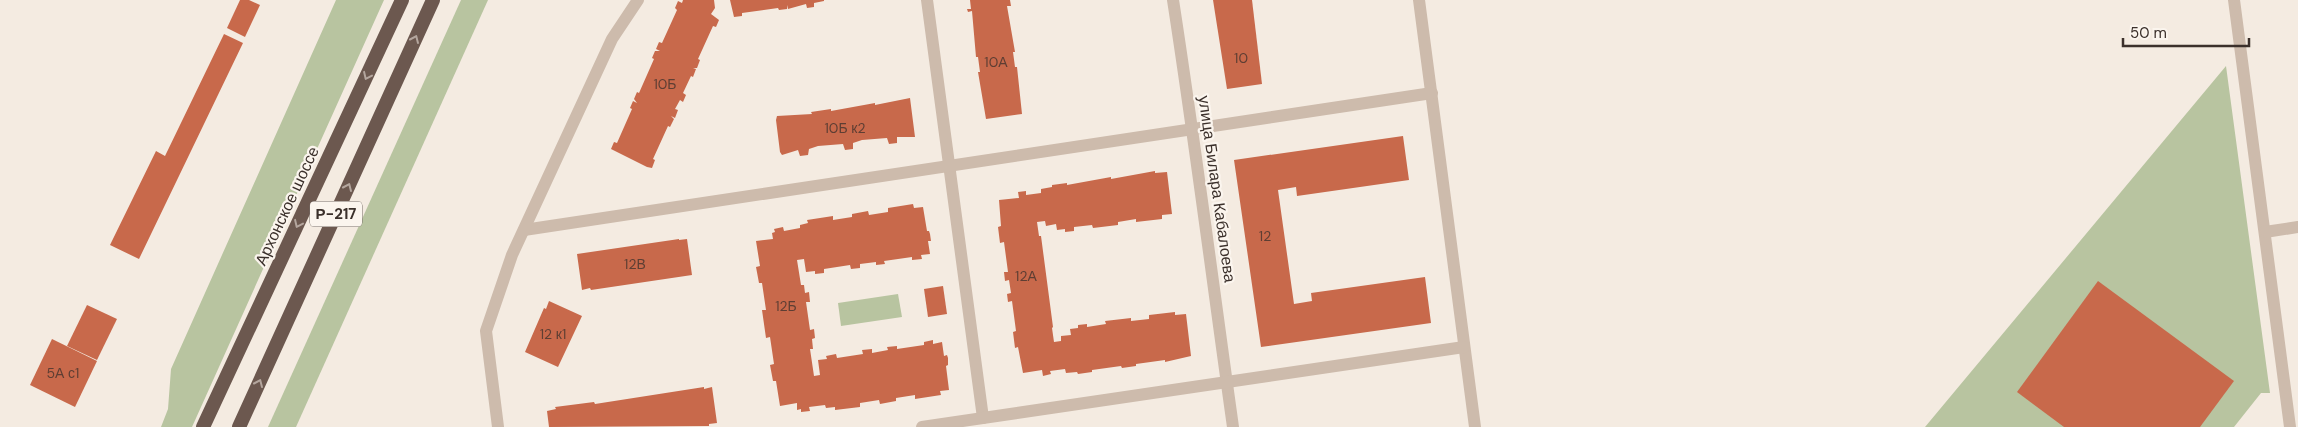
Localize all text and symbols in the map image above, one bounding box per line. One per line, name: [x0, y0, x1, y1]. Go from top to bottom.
scale bar: [2123, 15, 2249, 47]
text: 50 m: [2130, 23, 2167, 43]
one-way arrow: [409, 35, 420, 44]
house number: 10: [1234, 49, 1248, 67]
house number: 10А: [984, 53, 1008, 71]
one-way arrow: [362, 71, 373, 80]
house number: 10Б: [653, 75, 677, 93]
street label: улица Билара Кабалоева: [1193, 94, 1241, 284]
house number: 10Б к2: [824, 119, 866, 137]
street label: Архонское шоссе: [250, 143, 324, 269]
one-way arrow: [342, 183, 353, 192]
road number: Р-217: [310, 202, 362, 226]
one-way arrow: [294, 218, 304, 227]
house number: 12: [1259, 227, 1271, 245]
house number: 12В: [624, 255, 646, 273]
house number: 12А: [1015, 267, 1038, 285]
house number: 12Б: [775, 297, 797, 315]
house number: 12 к1: [540, 325, 566, 343]
house number: 5А с1: [47, 364, 79, 382]
one-way arrow: [253, 379, 264, 388]

